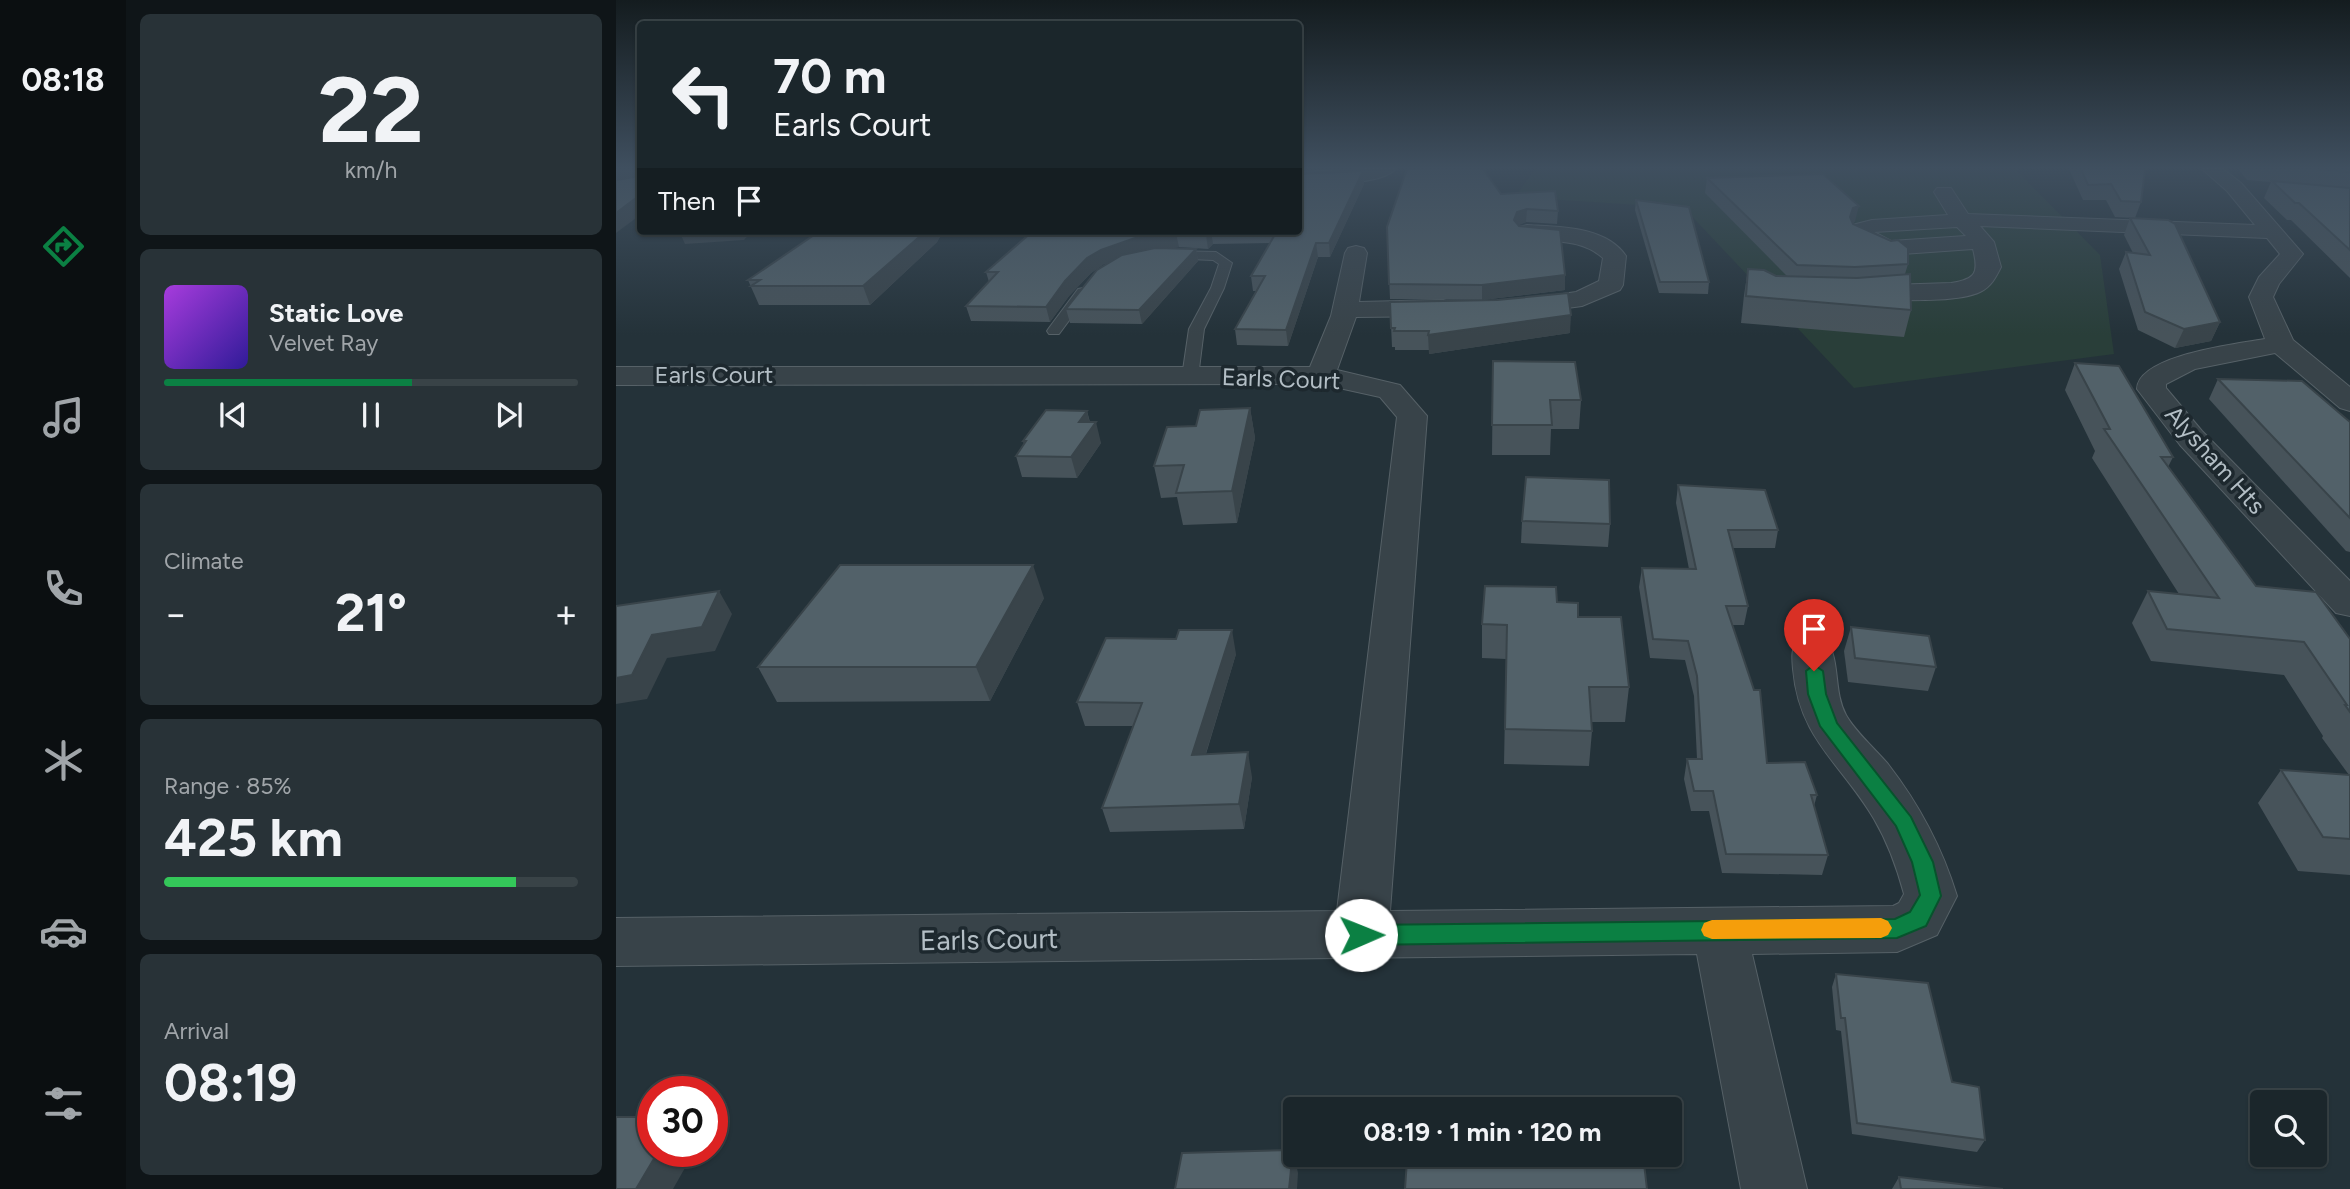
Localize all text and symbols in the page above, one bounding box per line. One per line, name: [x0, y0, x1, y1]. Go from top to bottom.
text: 70 m: [773, 46, 886, 105]
icon: left: [658, 49, 749, 140]
text: 22: [318, 56, 424, 165]
text: 08:18: [21, 61, 105, 99]
text: Earls Court: [773, 106, 931, 144]
text: km/h: [345, 156, 397, 184]
icon: arrive: [730, 182, 768, 220]
text: Then: [658, 185, 716, 217]
icon: directions: [39, 222, 88, 271]
text: Static Love: [269, 297, 403, 329]
text: Velvet Ray: [269, 329, 378, 357]
street label: Earls Court: [655, 360, 773, 389]
street label: Earls Court: [1221, 362, 1341, 395]
icon: music: [39, 393, 88, 442]
icon: previous: [214, 396, 252, 434]
icon: pause: [352, 396, 390, 434]
icon: next: [490, 396, 528, 434]
street label: Alysham Hts: [2159, 400, 2272, 520]
text: Climate: [164, 547, 243, 575]
icon: phone: [39, 564, 88, 613]
text: 21°: [335, 582, 407, 644]
text: −: [164, 591, 188, 637]
text: +: [554, 591, 578, 637]
pin: [1784, 599, 1844, 671]
icon: arrive: [1795, 610, 1833, 648]
icon: climate: [39, 736, 88, 785]
text: Range · 85%: [164, 772, 292, 800]
text: 425 km: [164, 807, 343, 869]
position arrow: [1324, 898, 1398, 972]
icon: car: [39, 907, 88, 956]
street label: Earls Court: [919, 921, 1059, 957]
text: Arrival: [164, 1017, 229, 1045]
text: 08:19: [164, 1052, 297, 1114]
speed limit sign: 30: [637, 1076, 728, 1167]
icon: filters: [39, 1079, 88, 1128]
map controls: [2250, 1090, 2327, 1167]
button: search: [2250, 1090, 2327, 1167]
text: 08:19 · 1 min · 120 m: [1363, 1116, 1602, 1148]

